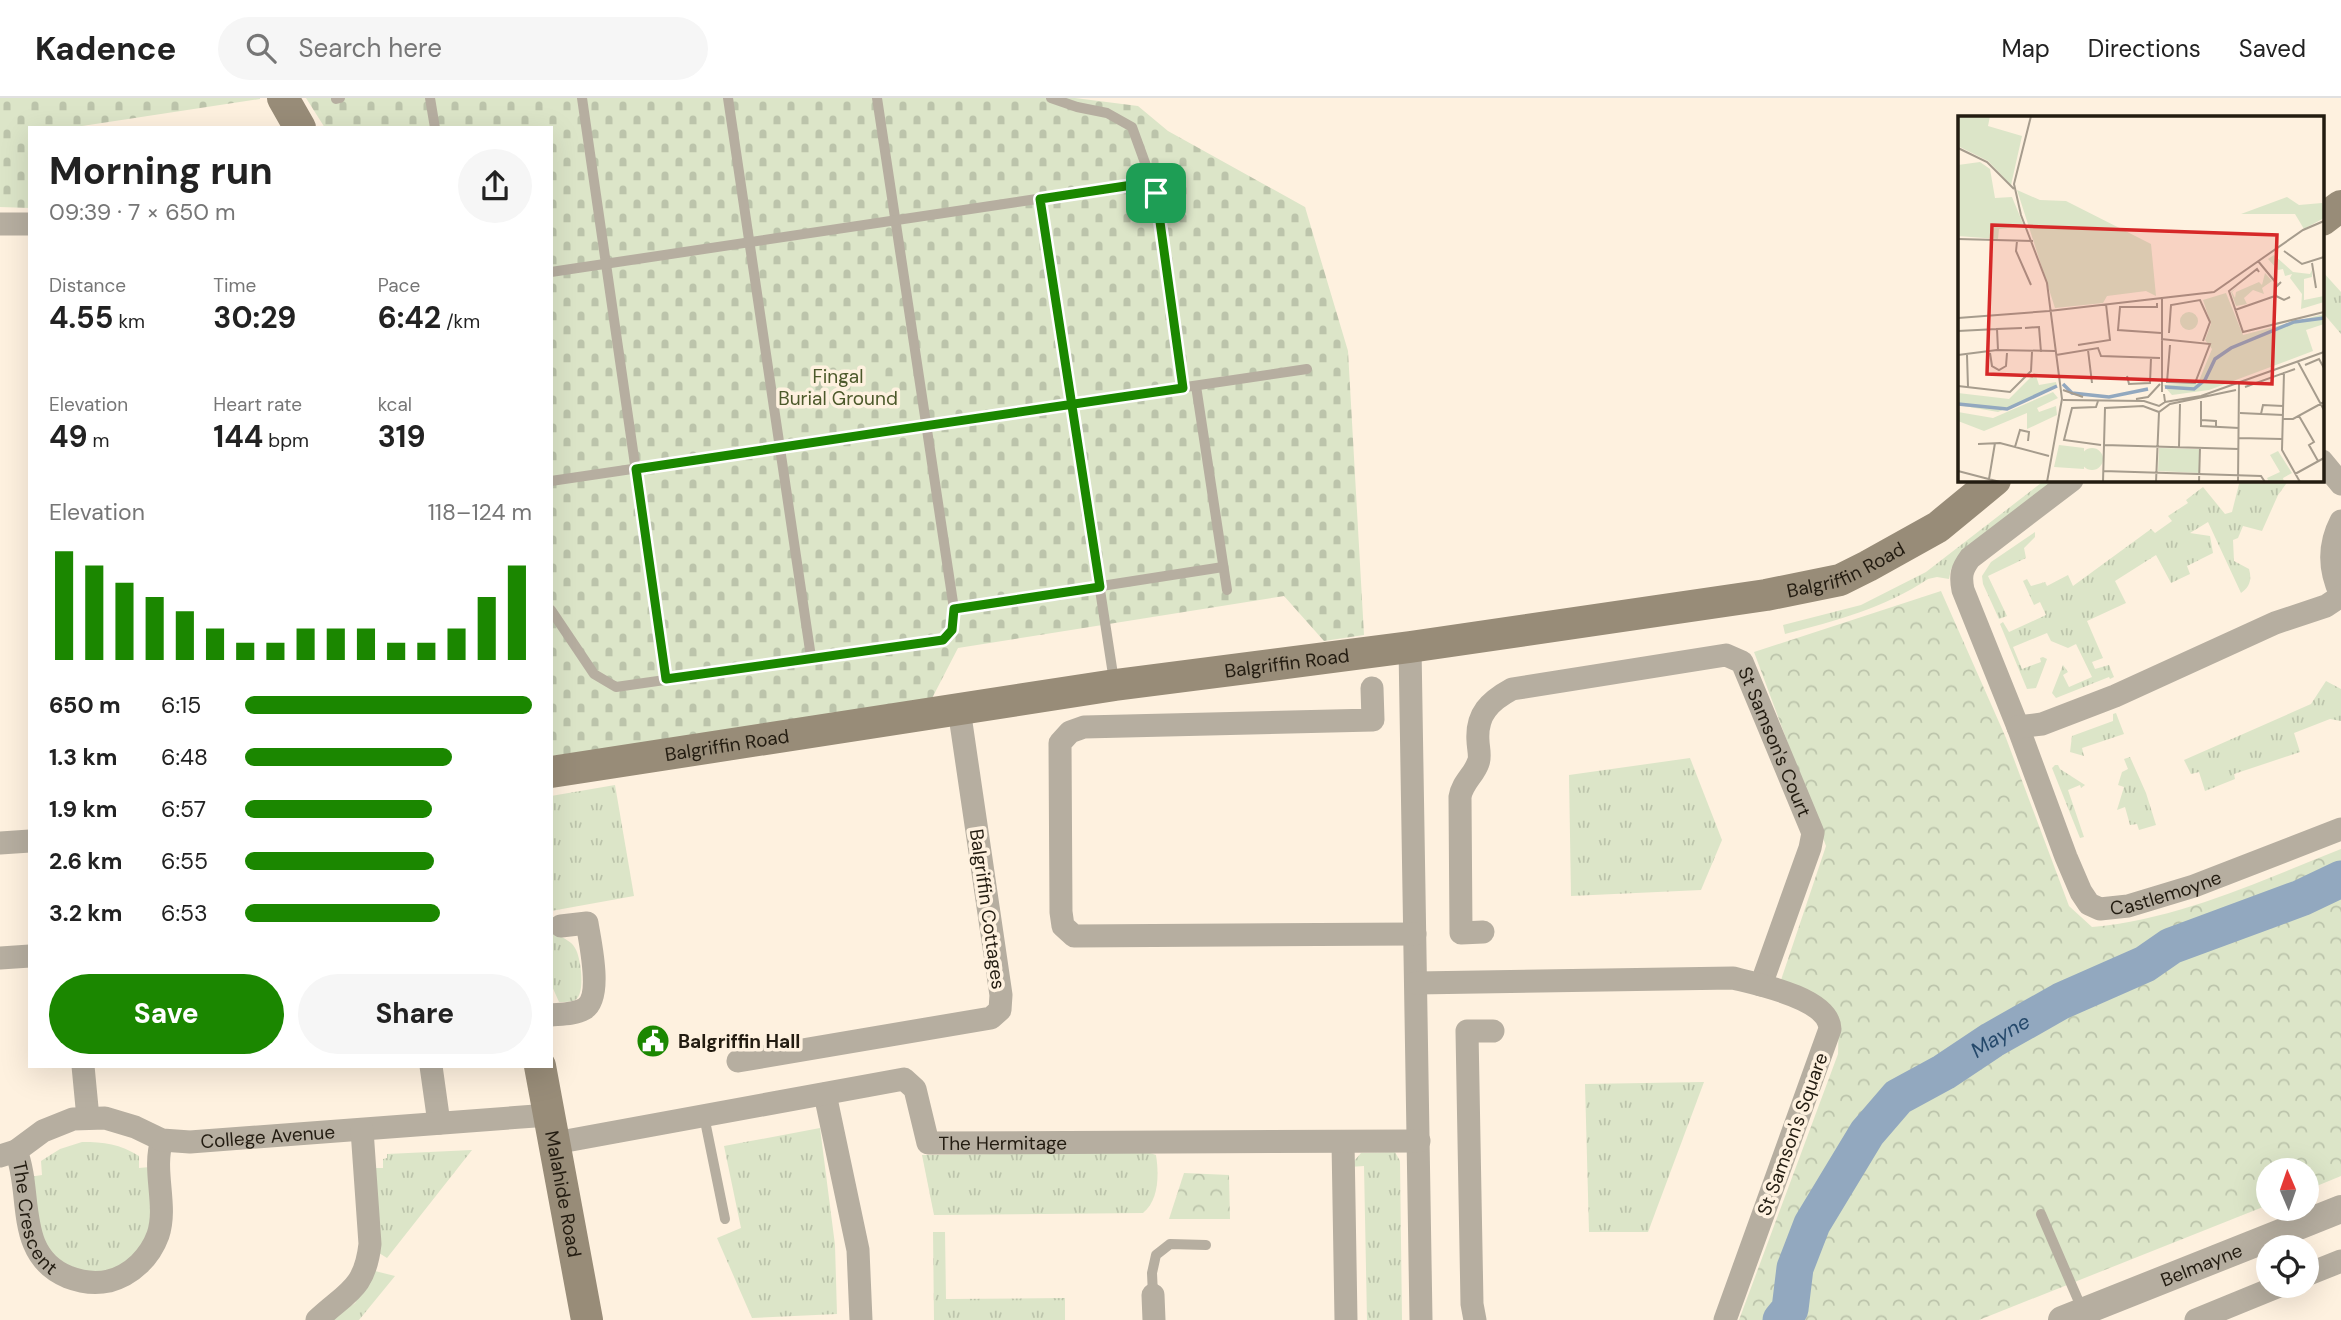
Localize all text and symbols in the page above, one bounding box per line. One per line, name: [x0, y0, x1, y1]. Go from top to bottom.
search box: [218, 17, 708, 80]
text: Kadence: [35, 27, 176, 70]
icon: search: [242, 29, 280, 67]
text: Search here: [298, 31, 442, 65]
text: Map: [2002, 33, 2050, 64]
text: Directions: [2088, 33, 2201, 64]
text: Saved: [2239, 33, 2306, 64]
inset map: [1958, 116, 2324, 481]
text: Morning run: [49, 146, 273, 196]
button: share: [458, 149, 532, 223]
pin: [1126, 163, 1186, 223]
icon: arrive: [1137, 174, 1175, 212]
text: 09:39 · 7 × 650 m: [49, 197, 236, 227]
text: Distance: [49, 273, 126, 298]
text: Time: [213, 273, 256, 298]
text: Pace: [378, 273, 420, 298]
text: 4.55: [49, 298, 113, 337]
text: 30:29: [213, 298, 296, 337]
text: 6:42: [378, 298, 441, 337]
text: km: [113, 309, 145, 334]
text: /km: [441, 309, 480, 334]
park label: Fingal Burial Ground: [778, 364, 898, 411]
text: Elevation: [49, 392, 128, 417]
text: Heart rate: [213, 392, 302, 417]
text: kcal: [378, 392, 412, 417]
text: 49: [49, 417, 88, 456]
text: 144: [213, 417, 263, 456]
text: 319: [378, 417, 426, 456]
text: m: [88, 428, 110, 453]
text: bpm: [263, 428, 309, 453]
text: Elevation: [49, 497, 145, 527]
text: 118–124 m: [428, 497, 532, 527]
street label: Balgriffin Road: [1784, 536, 1909, 604]
street label: Balgriffin Road: [1223, 643, 1351, 684]
street label: St Samson's Court: [1732, 663, 1817, 821]
text: 650 m: [49, 690, 121, 720]
text: 6:15: [161, 690, 201, 720]
street label: Balgriffin Road: [663, 723, 791, 767]
text: 1.3 km: [49, 742, 117, 772]
text: 6:48: [161, 742, 208, 772]
text: 1.9 km: [49, 794, 117, 824]
text: 6:57: [161, 794, 206, 824]
street label: Balgriffin Cottages: [964, 827, 1011, 991]
text: 2.6 km: [49, 846, 122, 876]
text: 6:55: [161, 846, 208, 876]
street label: Castlemoyne: [2109, 865, 2225, 921]
text: 3.2 km: [49, 898, 122, 928]
text: 6:53: [161, 898, 208, 928]
button: Save: [49, 974, 284, 1054]
button: Share: [298, 974, 532, 1054]
water label: Mayne: [1965, 1007, 2035, 1064]
public building icon: Balgriffin Hall: [634, 1022, 672, 1060]
place label: Balgriffin Hall: [678, 1029, 800, 1054]
street label: St Samson's Square: [1751, 1049, 1834, 1219]
street label: College Avenue: [200, 1119, 336, 1154]
street label: Malahide Road: [539, 1128, 587, 1259]
street label: The Hermitage: [938, 1130, 1067, 1156]
north arrow: [2256, 1158, 2319, 1222]
map controls: [2256, 1158, 2319, 1298]
street label: The Crescent: [7, 1159, 63, 1281]
button: locate: [2256, 1235, 2319, 1298]
street label: Belmayne: [2157, 1238, 2246, 1292]

